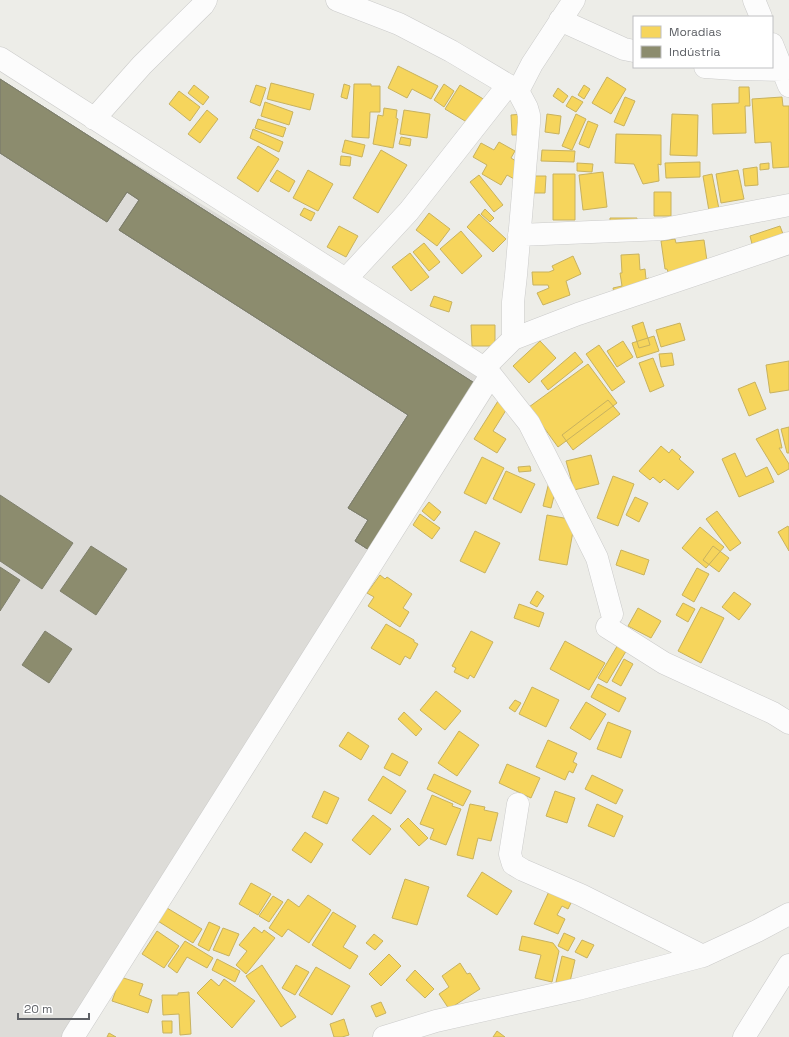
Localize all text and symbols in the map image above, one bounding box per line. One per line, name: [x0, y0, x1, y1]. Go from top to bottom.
legend: [633, 16, 773, 68]
text: Moradias: [669, 24, 722, 40]
text: Indústria: [669, 44, 721, 60]
scale bar: [18, 995, 89, 1021]
text: 20 m: [24, 1001, 52, 1017]

